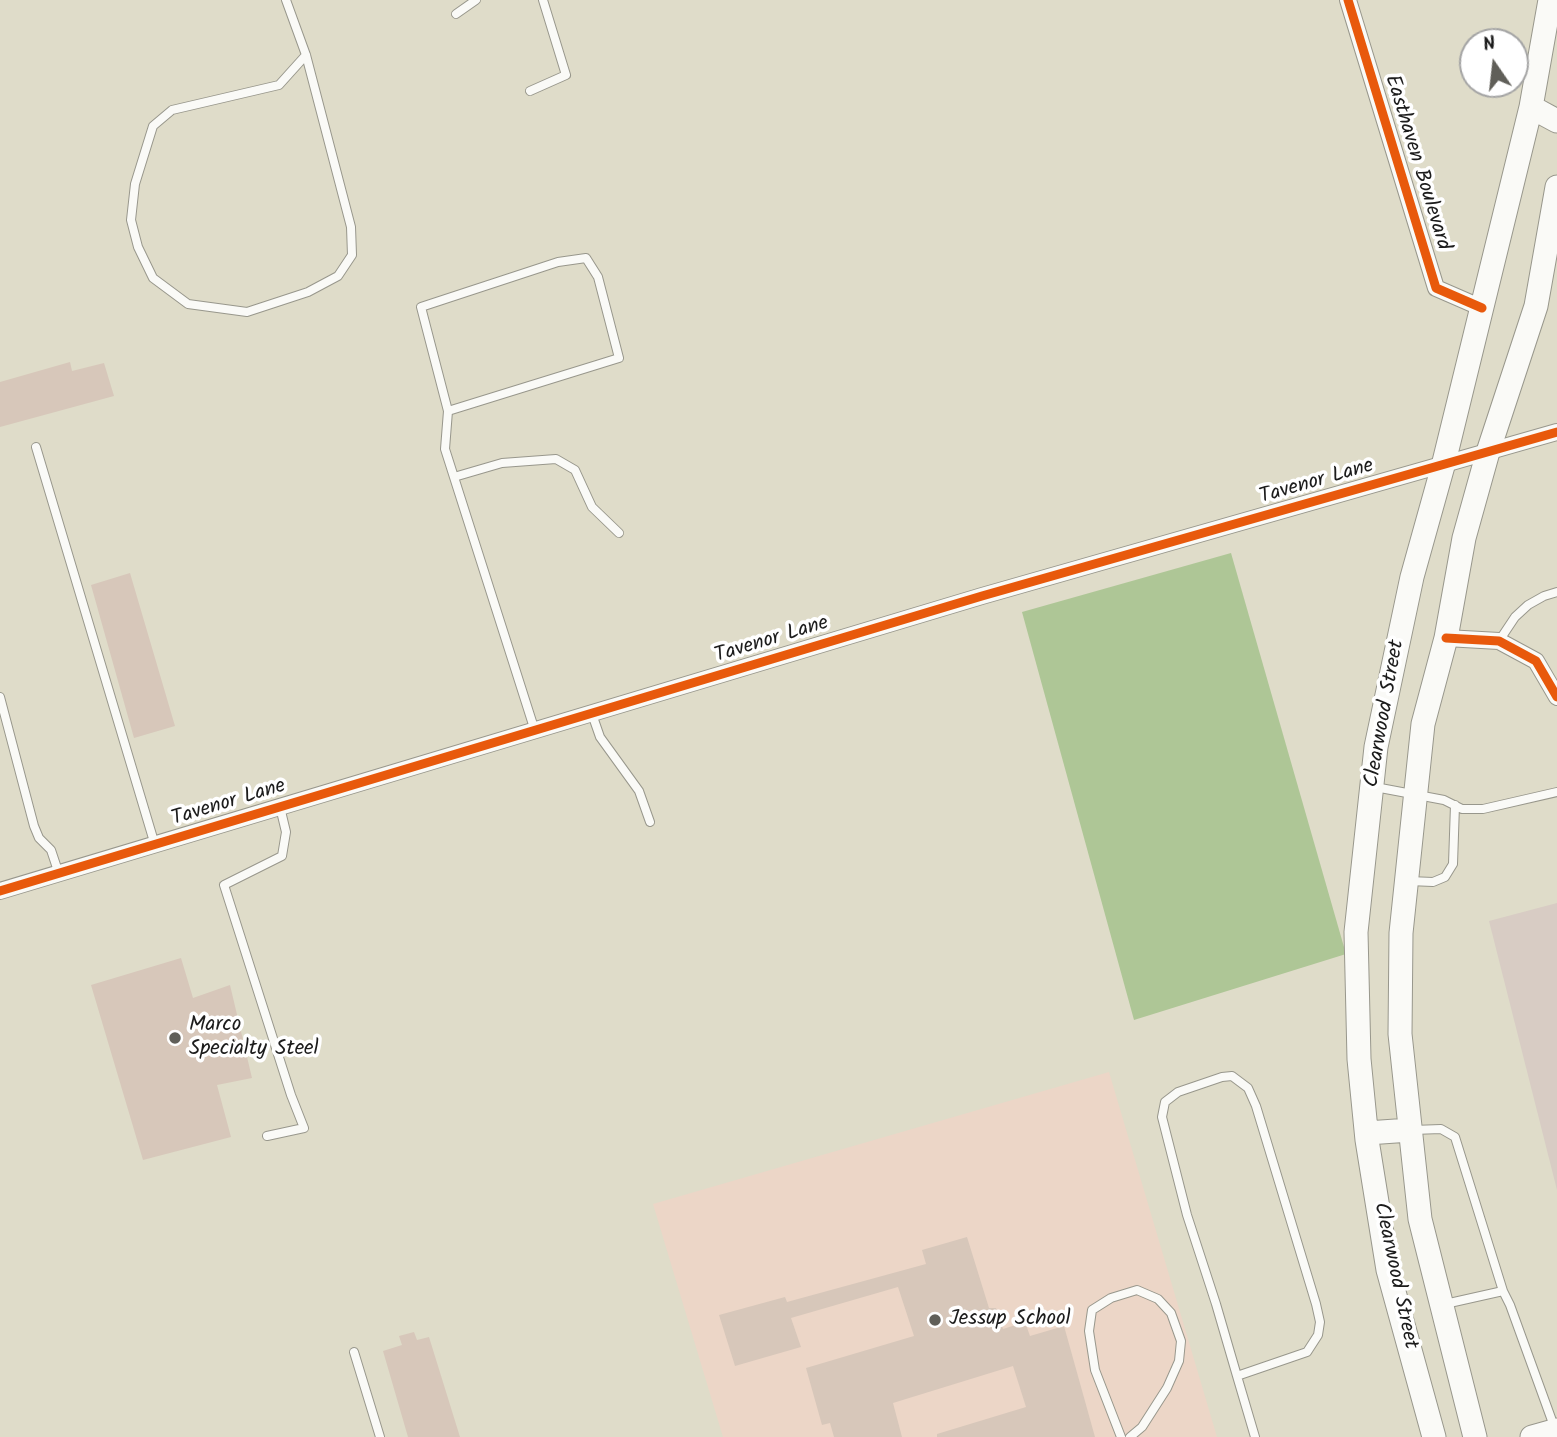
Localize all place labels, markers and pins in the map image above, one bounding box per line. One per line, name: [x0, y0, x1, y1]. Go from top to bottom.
place label: Marco Specialty Steel: [189, 1013, 319, 1063]
marker: Marco Specialty Steel: [167, 1030, 183, 1046]
place label: Jessup School: [949, 1307, 1071, 1333]
marker: Jessup School: [927, 1312, 943, 1328]

